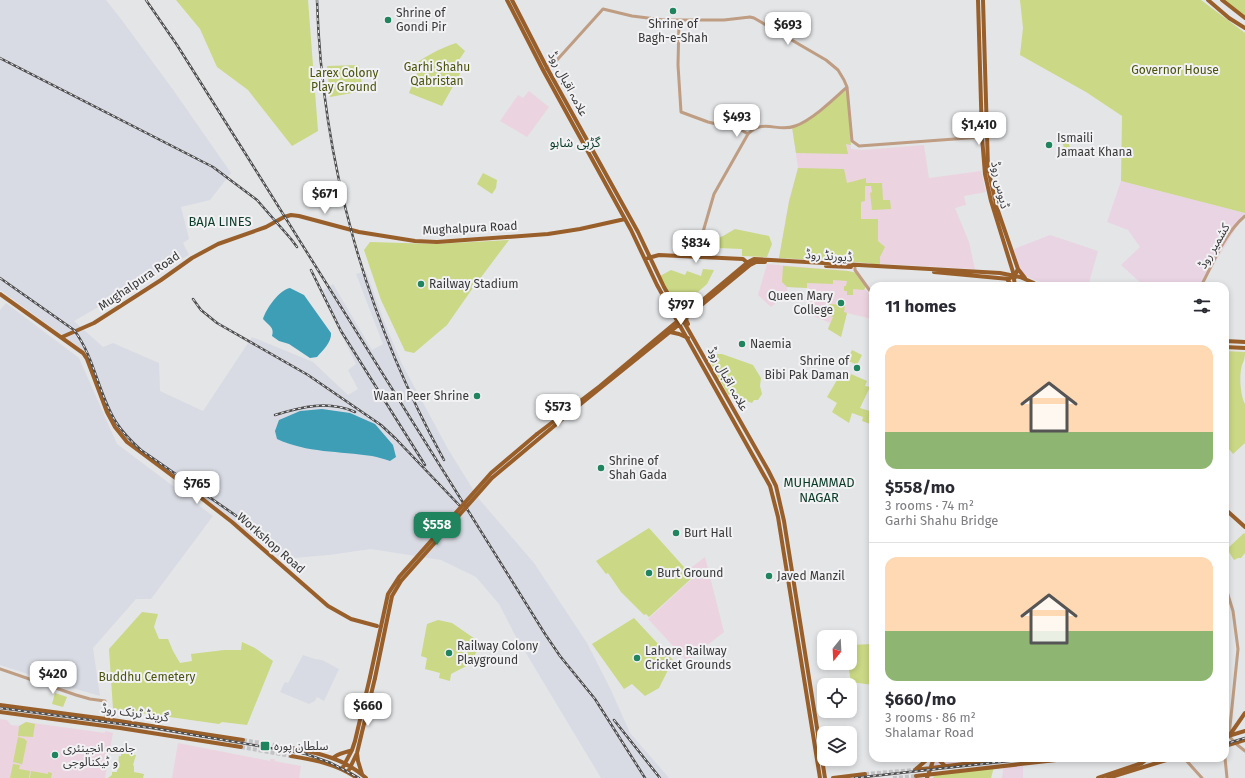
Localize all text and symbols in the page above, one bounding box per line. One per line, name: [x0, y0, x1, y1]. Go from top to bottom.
place label: Shrine of Gondi Pir: [396, 6, 447, 34]
marker: Shrine of Bagh-e-Shah: [668, 6, 678, 16]
pin: $693: [764, 12, 812, 46]
marker: Shrine of Gondi Pir: [383, 15, 393, 25]
place label: Shrine of Bagh-e-Shah: [638, 17, 708, 45]
text: $693: [774, 17, 802, 32]
street label: علامہ اقبال روڈ: [545, 49, 591, 119]
park label: Garhi Shahu Qabristan: [404, 60, 470, 88]
park label: Governor House: [1131, 63, 1219, 77]
park label: Larex Colony Play Ground: [310, 66, 379, 94]
pin: $493: [713, 104, 761, 138]
text: $493: [723, 109, 751, 124]
pin: $1,410: [946, 112, 1012, 146]
text: $1,410: [961, 117, 997, 132]
place label: Ismaili Jamaat Khana: [1057, 131, 1132, 159]
district label: گڑہی شاہو: [550, 135, 601, 151]
marker: Ismaili Jamaat Khana: [1044, 140, 1054, 150]
street label: ڈیوس روڈ: [988, 160, 1012, 210]
pin: $671: [301, 181, 349, 215]
text: $671: [312, 186, 338, 201]
district label: BAJA LINES: [188, 214, 252, 229]
street label: Mughalpura Road: [422, 219, 518, 237]
street label: کشمیر روڈ: [1195, 220, 1233, 271]
pin: $834: [672, 230, 720, 264]
text: $834: [682, 235, 710, 250]
street label: ڈیورنڈ روڈ: [805, 247, 853, 265]
street label: Mughalpura Road: [96, 249, 182, 313]
place label: Railway Stadium: [429, 277, 519, 291]
marker: Railway Stadium: [416, 279, 426, 289]
place label: Queen Mary College: [768, 289, 833, 317]
pin: $797: [657, 292, 705, 326]
icon: filters: [1191, 295, 1213, 317]
text: 11 homes: [885, 296, 956, 317]
text: $797: [668, 297, 694, 312]
marker: Queen Mary College: [836, 298, 846, 308]
place label: Naemia: [750, 337, 791, 351]
marker: Naemia: [737, 339, 747, 349]
street label: علامہ اقبال روڈ: [705, 344, 752, 414]
place label: Shrine of Bibi Pak Daman: [764, 354, 850, 382]
marker: Shrine of Bibi Pak Daman: [852, 363, 862, 373]
icon: home: [1013, 371, 1085, 443]
place label: Waan Peer Shrine: [374, 389, 469, 403]
marker: Waan Peer Shrine: [472, 391, 482, 401]
pin: $573: [534, 394, 582, 428]
text: $573: [545, 399, 571, 414]
place label: Shrine of Shah Gada: [609, 454, 667, 482]
marker: Shrine of Shah Gada: [596, 463, 606, 473]
pin: $765: [173, 471, 221, 505]
district label: MUHAMMAD NAGAR: [783, 475, 855, 505]
text: $765: [184, 476, 210, 491]
text: $558/mo: [885, 477, 955, 498]
text: 3 rooms · 74 m²: [885, 498, 974, 513]
street label: Workshop Road: [234, 510, 308, 576]
pin: $558: [413, 512, 461, 546]
text: Garhi Shahu Bridge: [885, 513, 998, 528]
text: $558: [423, 517, 451, 532]
place label: Burt Hall: [684, 526, 733, 540]
marker: Burt Hall: [671, 528, 681, 538]
place label: Burt Ground: [657, 566, 723, 580]
marker: Burt Ground: [644, 568, 654, 578]
place label: Javed Manzil: [777, 569, 845, 583]
marker: Javed Manzil: [764, 571, 774, 581]
icon: home: [1013, 583, 1085, 655]
north arrow: [817, 630, 857, 670]
map controls: [817, 630, 857, 766]
place label: Railway Colony Playground: [457, 639, 538, 667]
place label: Lahore Railway Cricket Grounds: [645, 644, 731, 672]
marker: Railway Colony Playground: [444, 648, 454, 658]
marker: Lahore Railway Cricket Grounds: [632, 653, 642, 663]
pin: $420: [29, 661, 77, 695]
text: $420: [39, 666, 67, 681]
park label: Buddhu Cemetery: [99, 670, 196, 684]
button: locate: [817, 678, 857, 718]
text: $660/mo: [885, 689, 956, 710]
pin: $660: [344, 693, 392, 727]
text: $660: [353, 698, 383, 713]
street label: گرینڈ ٹرنک روڈ: [100, 701, 171, 725]
text: 3 rooms · 86 m²: [885, 710, 976, 725]
text: Shalamar Road: [885, 725, 974, 740]
button: layers: [817, 726, 857, 766]
place label: سلطان پورہ: [274, 739, 328, 754]
marker: سلطان پورہ: [259, 740, 271, 752]
place label: جامعہ انجینئری و ٹیکنالوجی: [63, 741, 135, 769]
marker: جامعہ انجینئری و ٹیکنالوجی: [50, 750, 60, 760]

